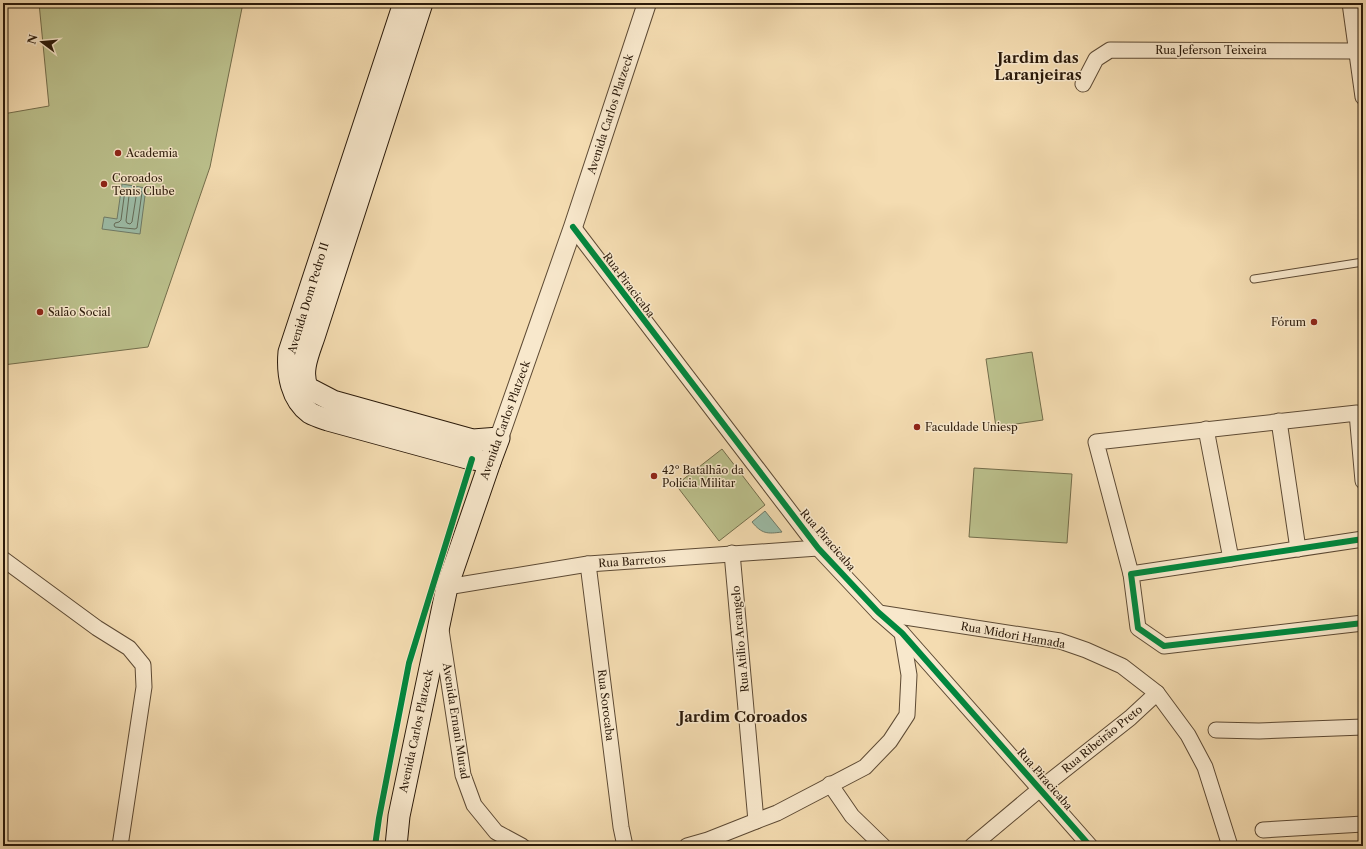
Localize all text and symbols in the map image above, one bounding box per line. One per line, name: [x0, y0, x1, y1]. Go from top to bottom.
north arrow: [22, 22, 62, 62]
text: N: [24, 32, 41, 46]
street label: Rua Jeferson Teixeira: [1155, 43, 1267, 57]
district label: Jardim das Laranjeiras: [994, 48, 1082, 84]
street label: Avenida Carlos Platzeck: [584, 51, 636, 177]
place label: Academia: [125, 146, 178, 160]
marker: Academia: [113, 148, 123, 158]
place label: Coroados Tenis Clube: [112, 171, 175, 198]
marker: Coroados Tenis Clube: [99, 179, 109, 189]
street label: Avenida Dom Pedro II: [284, 241, 332, 356]
street label: Rua Piracicaba: [600, 250, 658, 320]
place label: Salão Social: [48, 305, 111, 319]
marker: Salão Social: [35, 307, 45, 317]
place label: Fórum: [1271, 315, 1307, 329]
marker: Fórum: [1309, 317, 1319, 327]
street label: Avenida Carlos Platzeck: [477, 358, 533, 482]
place label: Faculdade Uniesp: [925, 420, 1018, 434]
marker: Faculdade Uniesp: [912, 422, 922, 432]
place label: 42º Batalhão da Policia Militar: [662, 463, 744, 490]
marker: 42º Batalhão da Policia Militar: [649, 471, 659, 481]
street label: Rua Piracicaba: [797, 506, 859, 574]
street label: Rua Barretos: [598, 552, 666, 570]
street label: Rua Atilio Arcangelo: [728, 585, 752, 693]
street label: Rua Midori Hamada: [960, 619, 1067, 651]
street label: Avenida Ernani Murad: [440, 661, 472, 780]
street label: Avenida Carlos Platzeck: [396, 667, 436, 795]
street label: Rua Sorocaba: [595, 668, 617, 742]
street label: Rua Ribeirão Preto: [1059, 702, 1145, 776]
district label: Jardim Coroados: [675, 707, 808, 726]
street label: Rua Piracicaba: [1014, 745, 1076, 813]

